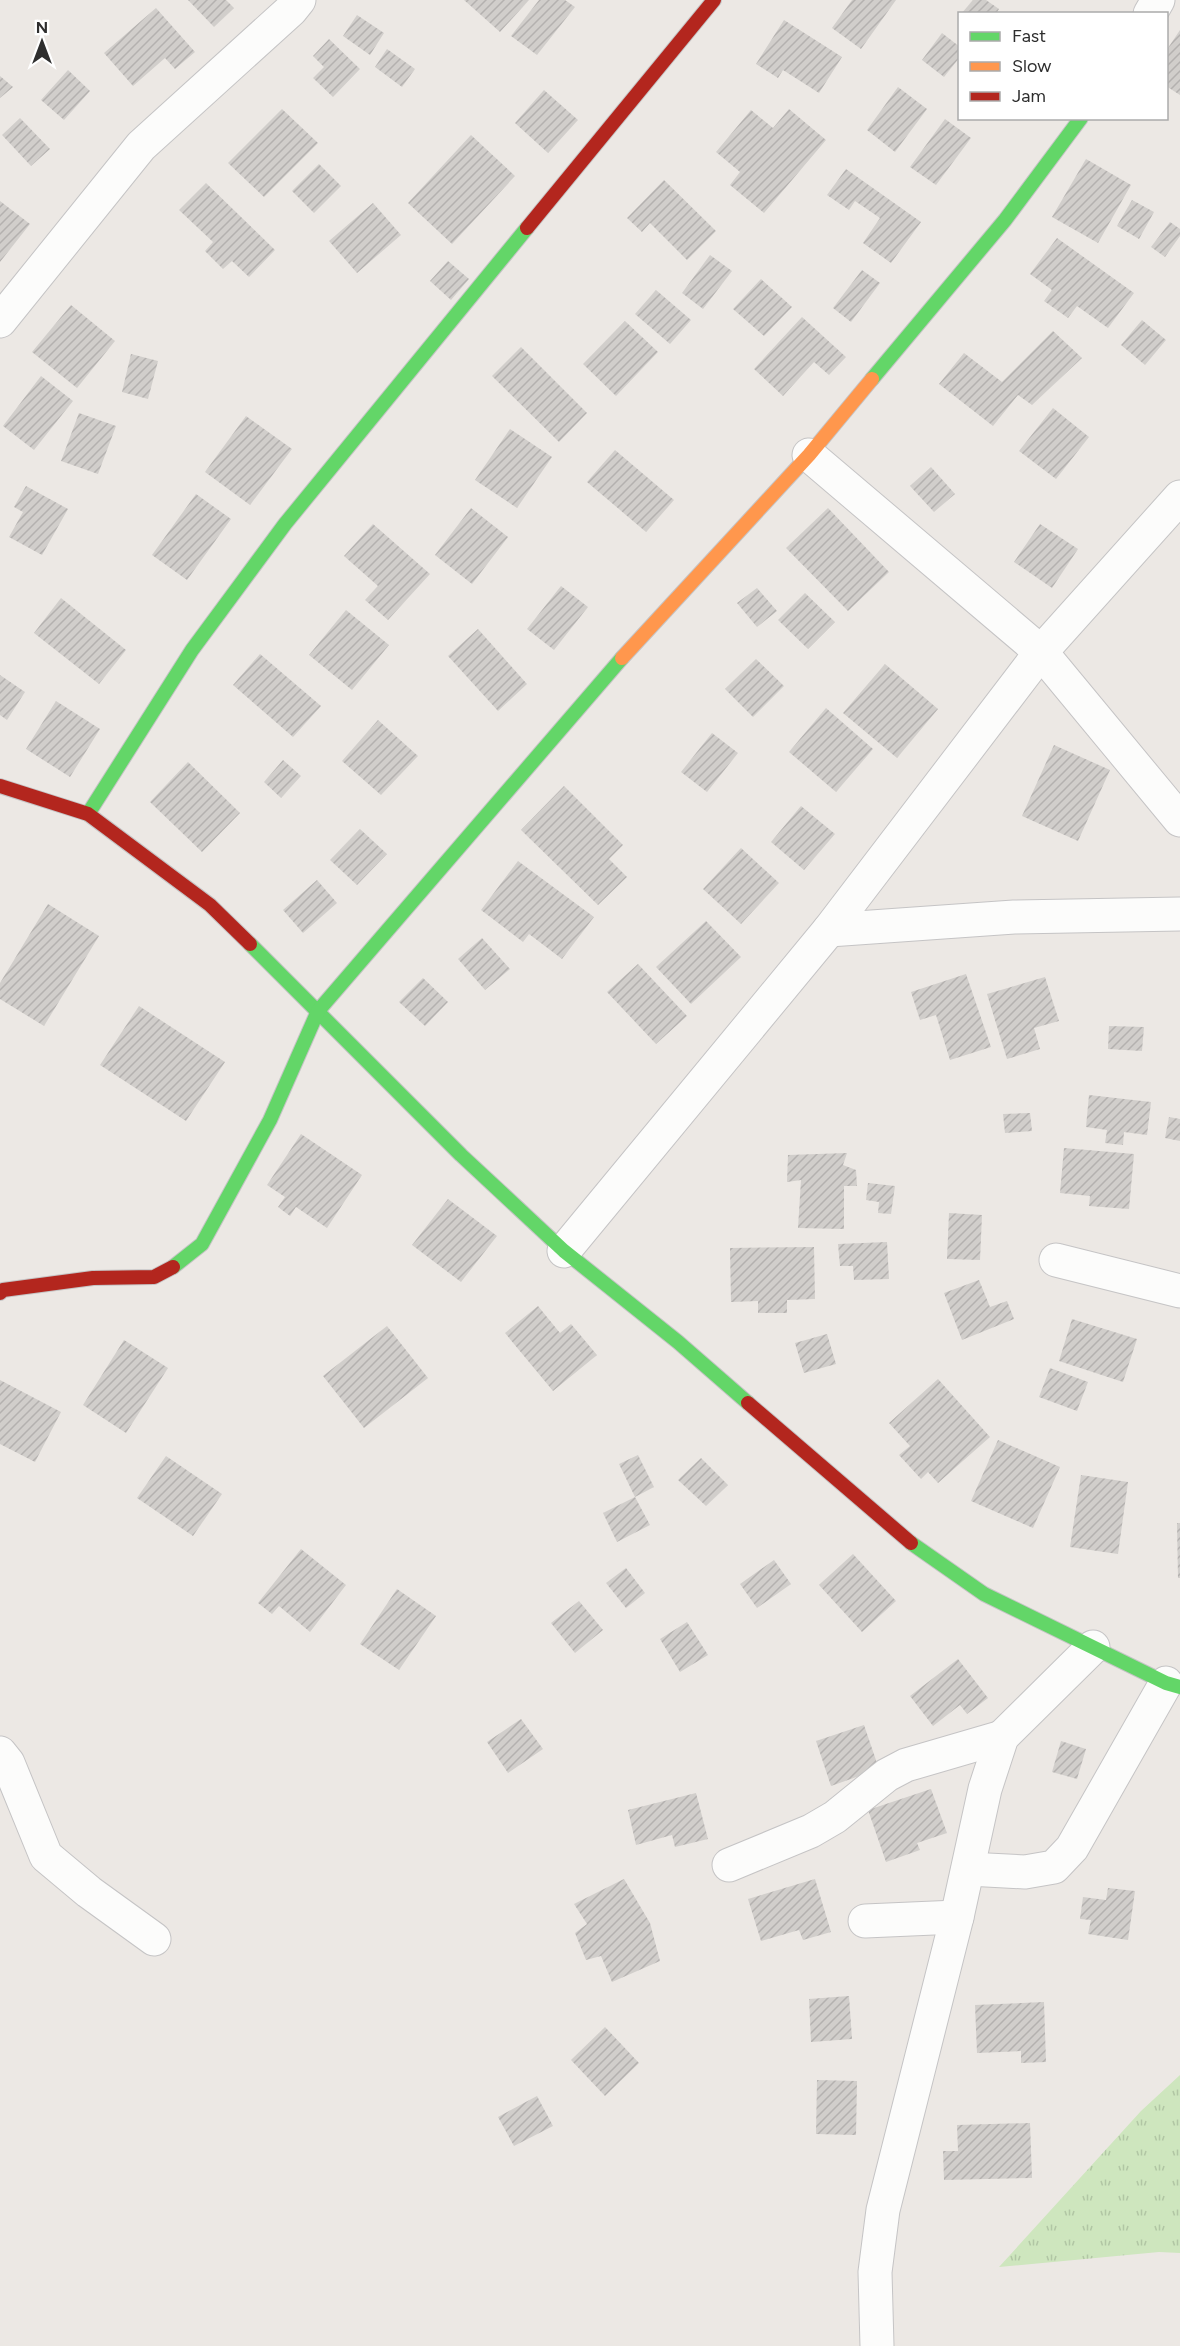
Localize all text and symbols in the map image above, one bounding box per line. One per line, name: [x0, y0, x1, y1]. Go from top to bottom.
north arrow: [12, 12, 72, 72]
legend: [958, 12, 1168, 120]
text: N: [36, 18, 48, 37]
text: Fast: [1012, 25, 1046, 47]
text: Slow: [1012, 55, 1051, 77]
text: Jam: [1012, 85, 1046, 107]

